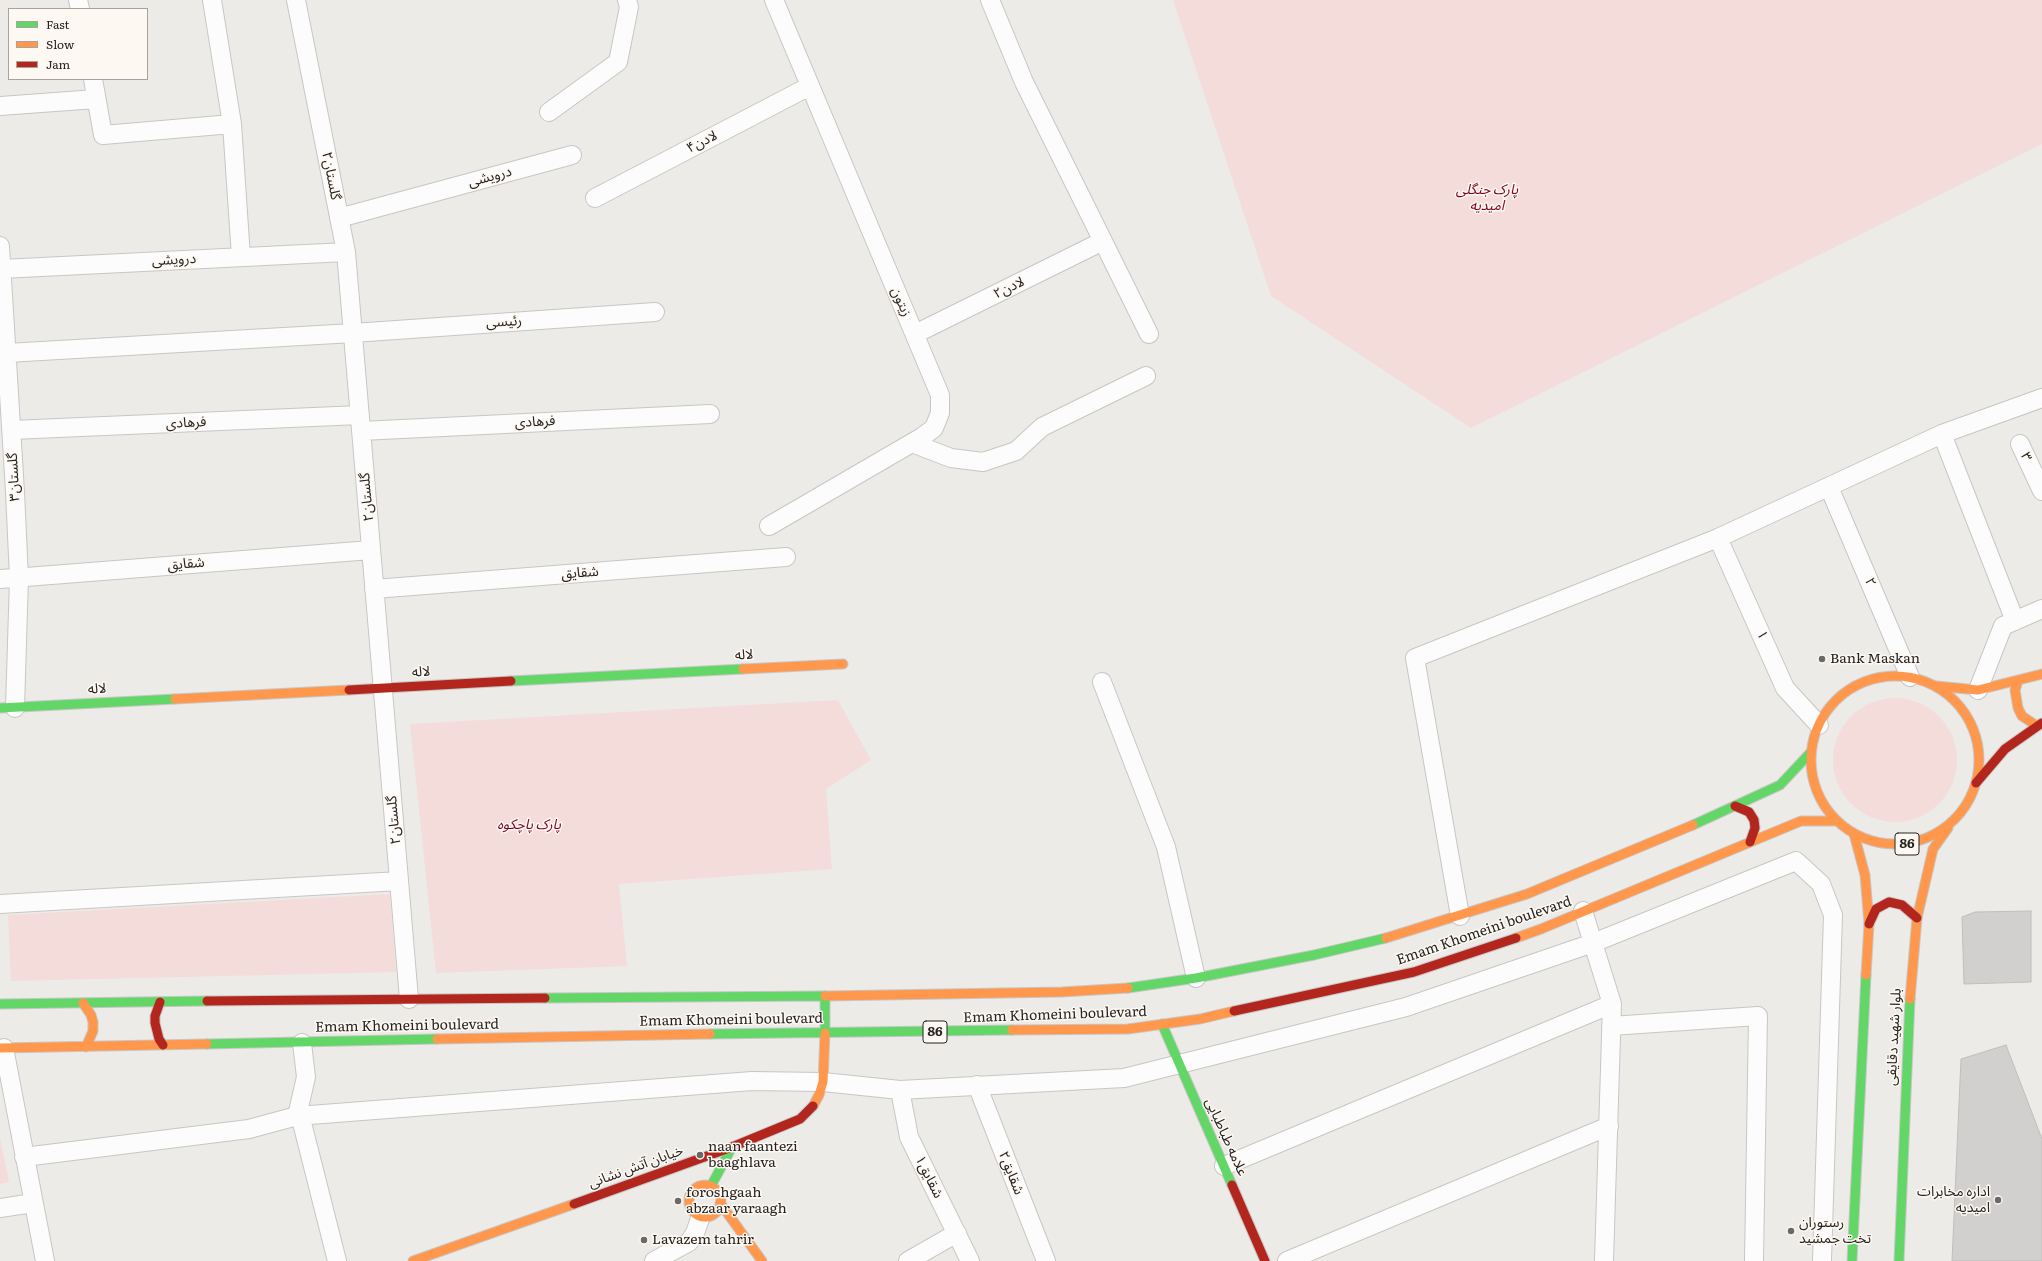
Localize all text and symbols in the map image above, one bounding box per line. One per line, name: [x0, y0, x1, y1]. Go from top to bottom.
legend: [8, 8, 148, 80]
text: Fast: [46, 15, 69, 33]
text: Slow: [46, 35, 74, 53]
text: Jam: [46, 55, 70, 73]
street label: لادن۴: [684, 127, 720, 157]
street label: گلستان۲: [318, 150, 344, 202]
street label: درویشی: [466, 163, 514, 191]
park label: پارک جنگلی امیدیه: [1456, 182, 1518, 214]
street label: درویشی: [151, 250, 197, 270]
street label: لادن۲: [991, 273, 1027, 303]
street label: زیتون: [887, 285, 915, 319]
street label: رئیسی: [486, 312, 522, 332]
street label: فرهادی: [514, 413, 556, 431]
street label: فرهادی: [165, 414, 207, 432]
street label: ۳: [2017, 450, 2035, 464]
street label: گلستان۳: [4, 452, 24, 502]
street label: گلستان۲: [357, 472, 377, 522]
street label: شقایق: [167, 554, 205, 574]
street label: شقایق: [561, 563, 599, 583]
street label: ۲: [1861, 575, 1879, 589]
street label: ۱: [1753, 628, 1771, 642]
street label: لاله: [734, 646, 754, 664]
place label: Bank Maskan: [1830, 651, 1920, 667]
marker: Bank Maskan: [1817, 654, 1827, 664]
street label: لاله: [411, 663, 431, 681]
street label: لاله: [87, 680, 107, 698]
street label: گلستان۲: [384, 795, 404, 845]
park label: پارک پاچکوه: [497, 817, 561, 833]
road number: 86: [1895, 833, 1919, 855]
street label: Emam Khomeini boulevard: [1394, 893, 1574, 969]
street label: بلوار شهید دقایقی: [1883, 988, 1905, 1086]
street label: Emam Khomeini boulevard: [963, 1003, 1147, 1027]
street label: Emam Khomeini boulevard: [639, 1010, 823, 1030]
street label: Emam Khomeini boulevard: [315, 1016, 499, 1036]
road number: 86: [923, 1021, 947, 1043]
street label: علامه طباطبایی: [1201, 1095, 1251, 1179]
place label: naan faantezi baaghlava: [708, 1139, 798, 1172]
street label: خیابان آتش نشانی: [586, 1142, 686, 1192]
street label: شقایق۲: [995, 1149, 1027, 1197]
marker: naan faantezi baaghlava: [695, 1150, 705, 1160]
street label: شقایق۱: [911, 1153, 947, 1201]
place label: اداره مخابرات امیدیه: [1917, 1184, 1990, 1216]
place label: foroshgaah abzaar yaraagh: [686, 1185, 787, 1218]
marker: اداره مخابرات امیدیه: [1993, 1195, 2003, 1205]
marker: foroshgaah abzaar yaraagh: [673, 1196, 683, 1206]
place label: رستوران تخت جمشید: [1799, 1215, 1871, 1248]
marker: رستوران تخت جمشید: [1786, 1226, 1796, 1236]
place label: Lavazem tahrir: [652, 1232, 754, 1248]
marker: Lavazem tahrir: [639, 1235, 649, 1245]

